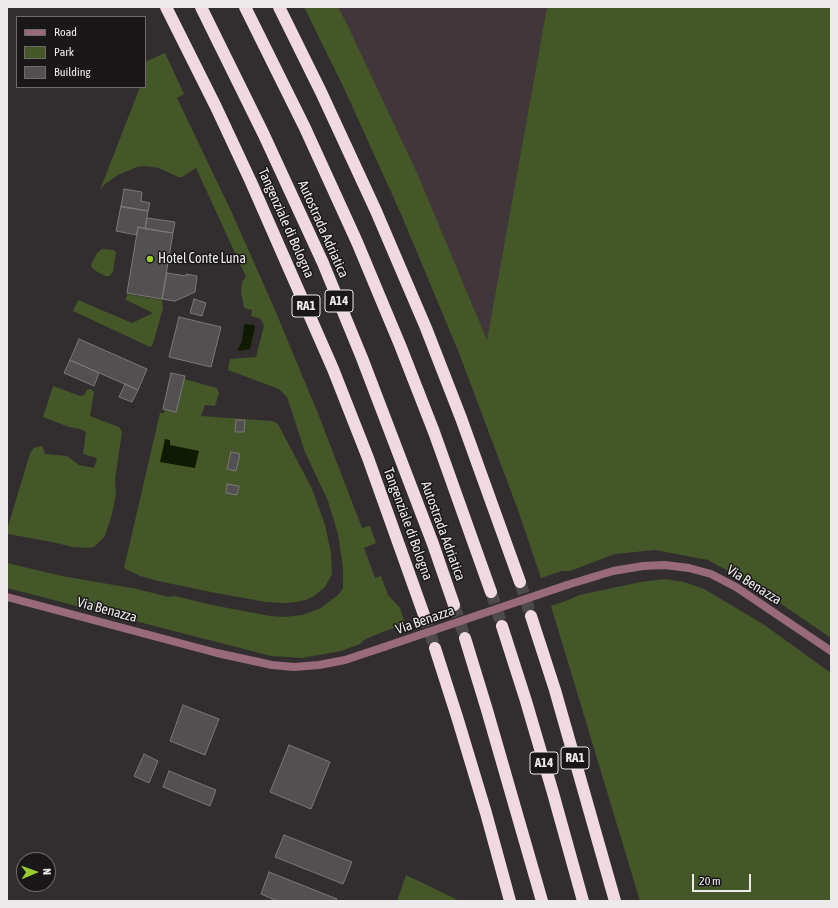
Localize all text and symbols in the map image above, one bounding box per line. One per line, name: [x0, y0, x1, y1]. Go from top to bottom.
legend: [16, 16, 146, 88]
text: Road: [54, 25, 77, 39]
text: Park: [54, 45, 74, 59]
text: Building: [54, 65, 91, 79]
street label: Tangenziale di Bologna: [254, 165, 318, 281]
street label: Autostrada Adriatica: [294, 178, 352, 280]
place label: Hotel Conte Luna: [158, 251, 246, 267]
marker: Hotel Conte Luna: [145, 254, 155, 264]
road number: A14: [325, 290, 353, 312]
road number: RA1: [292, 295, 320, 317]
street label: Tangenziale di Bologna: [380, 465, 436, 583]
street label: Autostrada Adriatica: [417, 479, 469, 583]
street label: Via Benazza: [724, 562, 784, 608]
street label: Via Benazza: [75, 594, 139, 626]
street label: Via Benazza: [393, 602, 457, 638]
road number: RA1: [561, 747, 589, 769]
road number: A14: [530, 752, 558, 774]
north arrow: [16, 852, 56, 892]
scale bar: [694, 866, 753, 892]
text: N: [41, 868, 53, 875]
text: 20 m: [699, 874, 721, 888]

